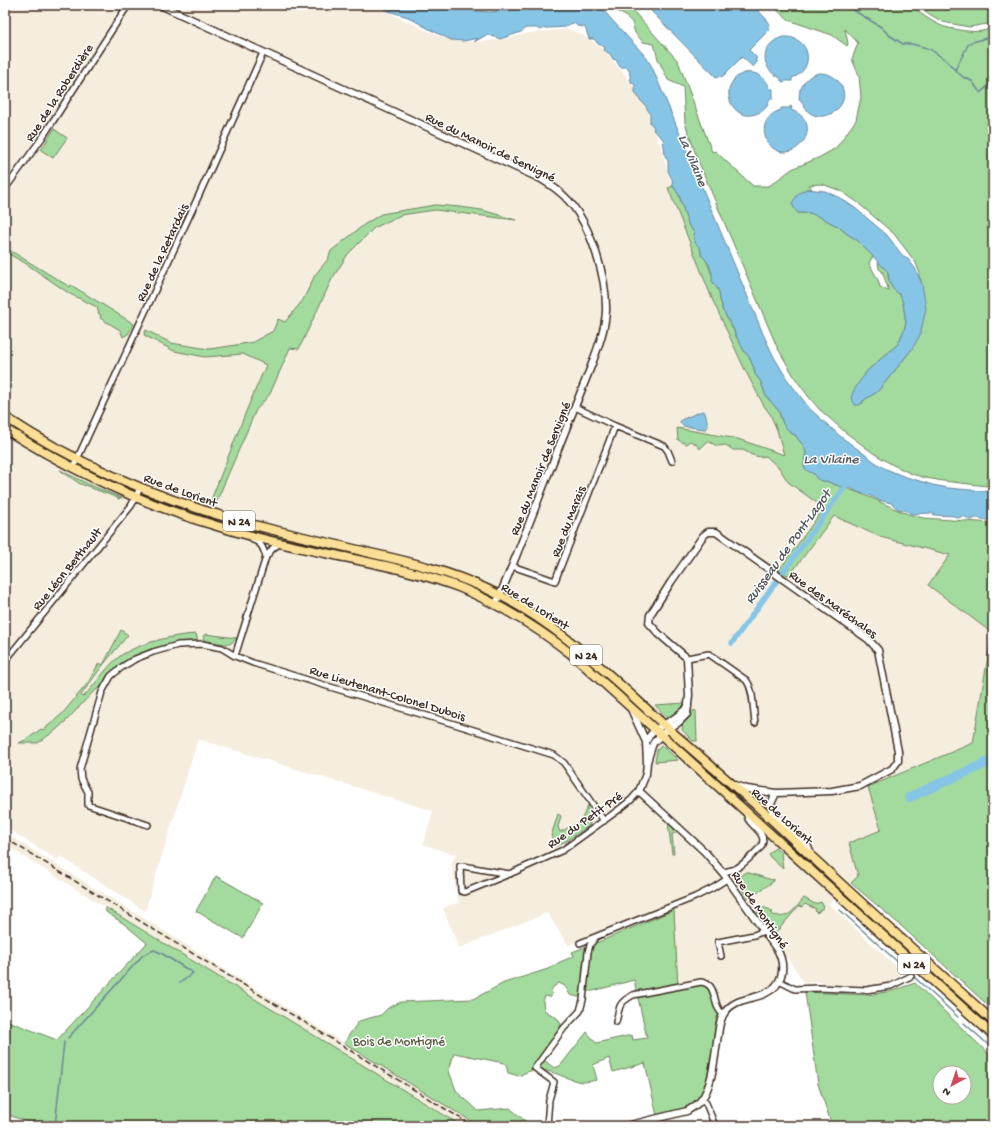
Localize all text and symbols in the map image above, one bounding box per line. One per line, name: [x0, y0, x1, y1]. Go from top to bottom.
street label: Rue de la Roberdière: [23, 41, 97, 145]
street label: Rue du Manoir de Servigné: [422, 110, 558, 186]
water label: La Vilaine: [673, 132, 711, 190]
street label: Rue de la Retardais: [134, 201, 193, 304]
street label: Rue du Manoir de Servigné: [508, 400, 575, 538]
water label: La Vilaine: [804, 452, 859, 469]
street label: Rue de Lorient: [141, 471, 221, 512]
street label: Rue du Marais: [549, 483, 590, 560]
water label: Ruisseau de Pont-Lagot: [742, 485, 837, 608]
road number: N 24: [223, 511, 255, 531]
street label: Rue Léon Berthault: [30, 524, 107, 614]
street label: Rue des Maréchales: [785, 568, 881, 643]
street label: Rue de Lorient: [498, 580, 573, 635]
road number: N 24: [570, 645, 602, 665]
street label: Rue Lieutenant-Colonel Dubois: [308, 664, 468, 726]
street label: Rue de Lorient: [748, 785, 816, 849]
street label: Rue du Petit Pré: [545, 789, 626, 853]
street label: Rue de Montigné: [727, 869, 791, 952]
road number: N 24: [898, 954, 930, 974]
park label: Bois de Montigné: [352, 1035, 445, 1050]
north arrow: [932, 1065, 972, 1105]
text: N: [940, 1084, 953, 1098]

